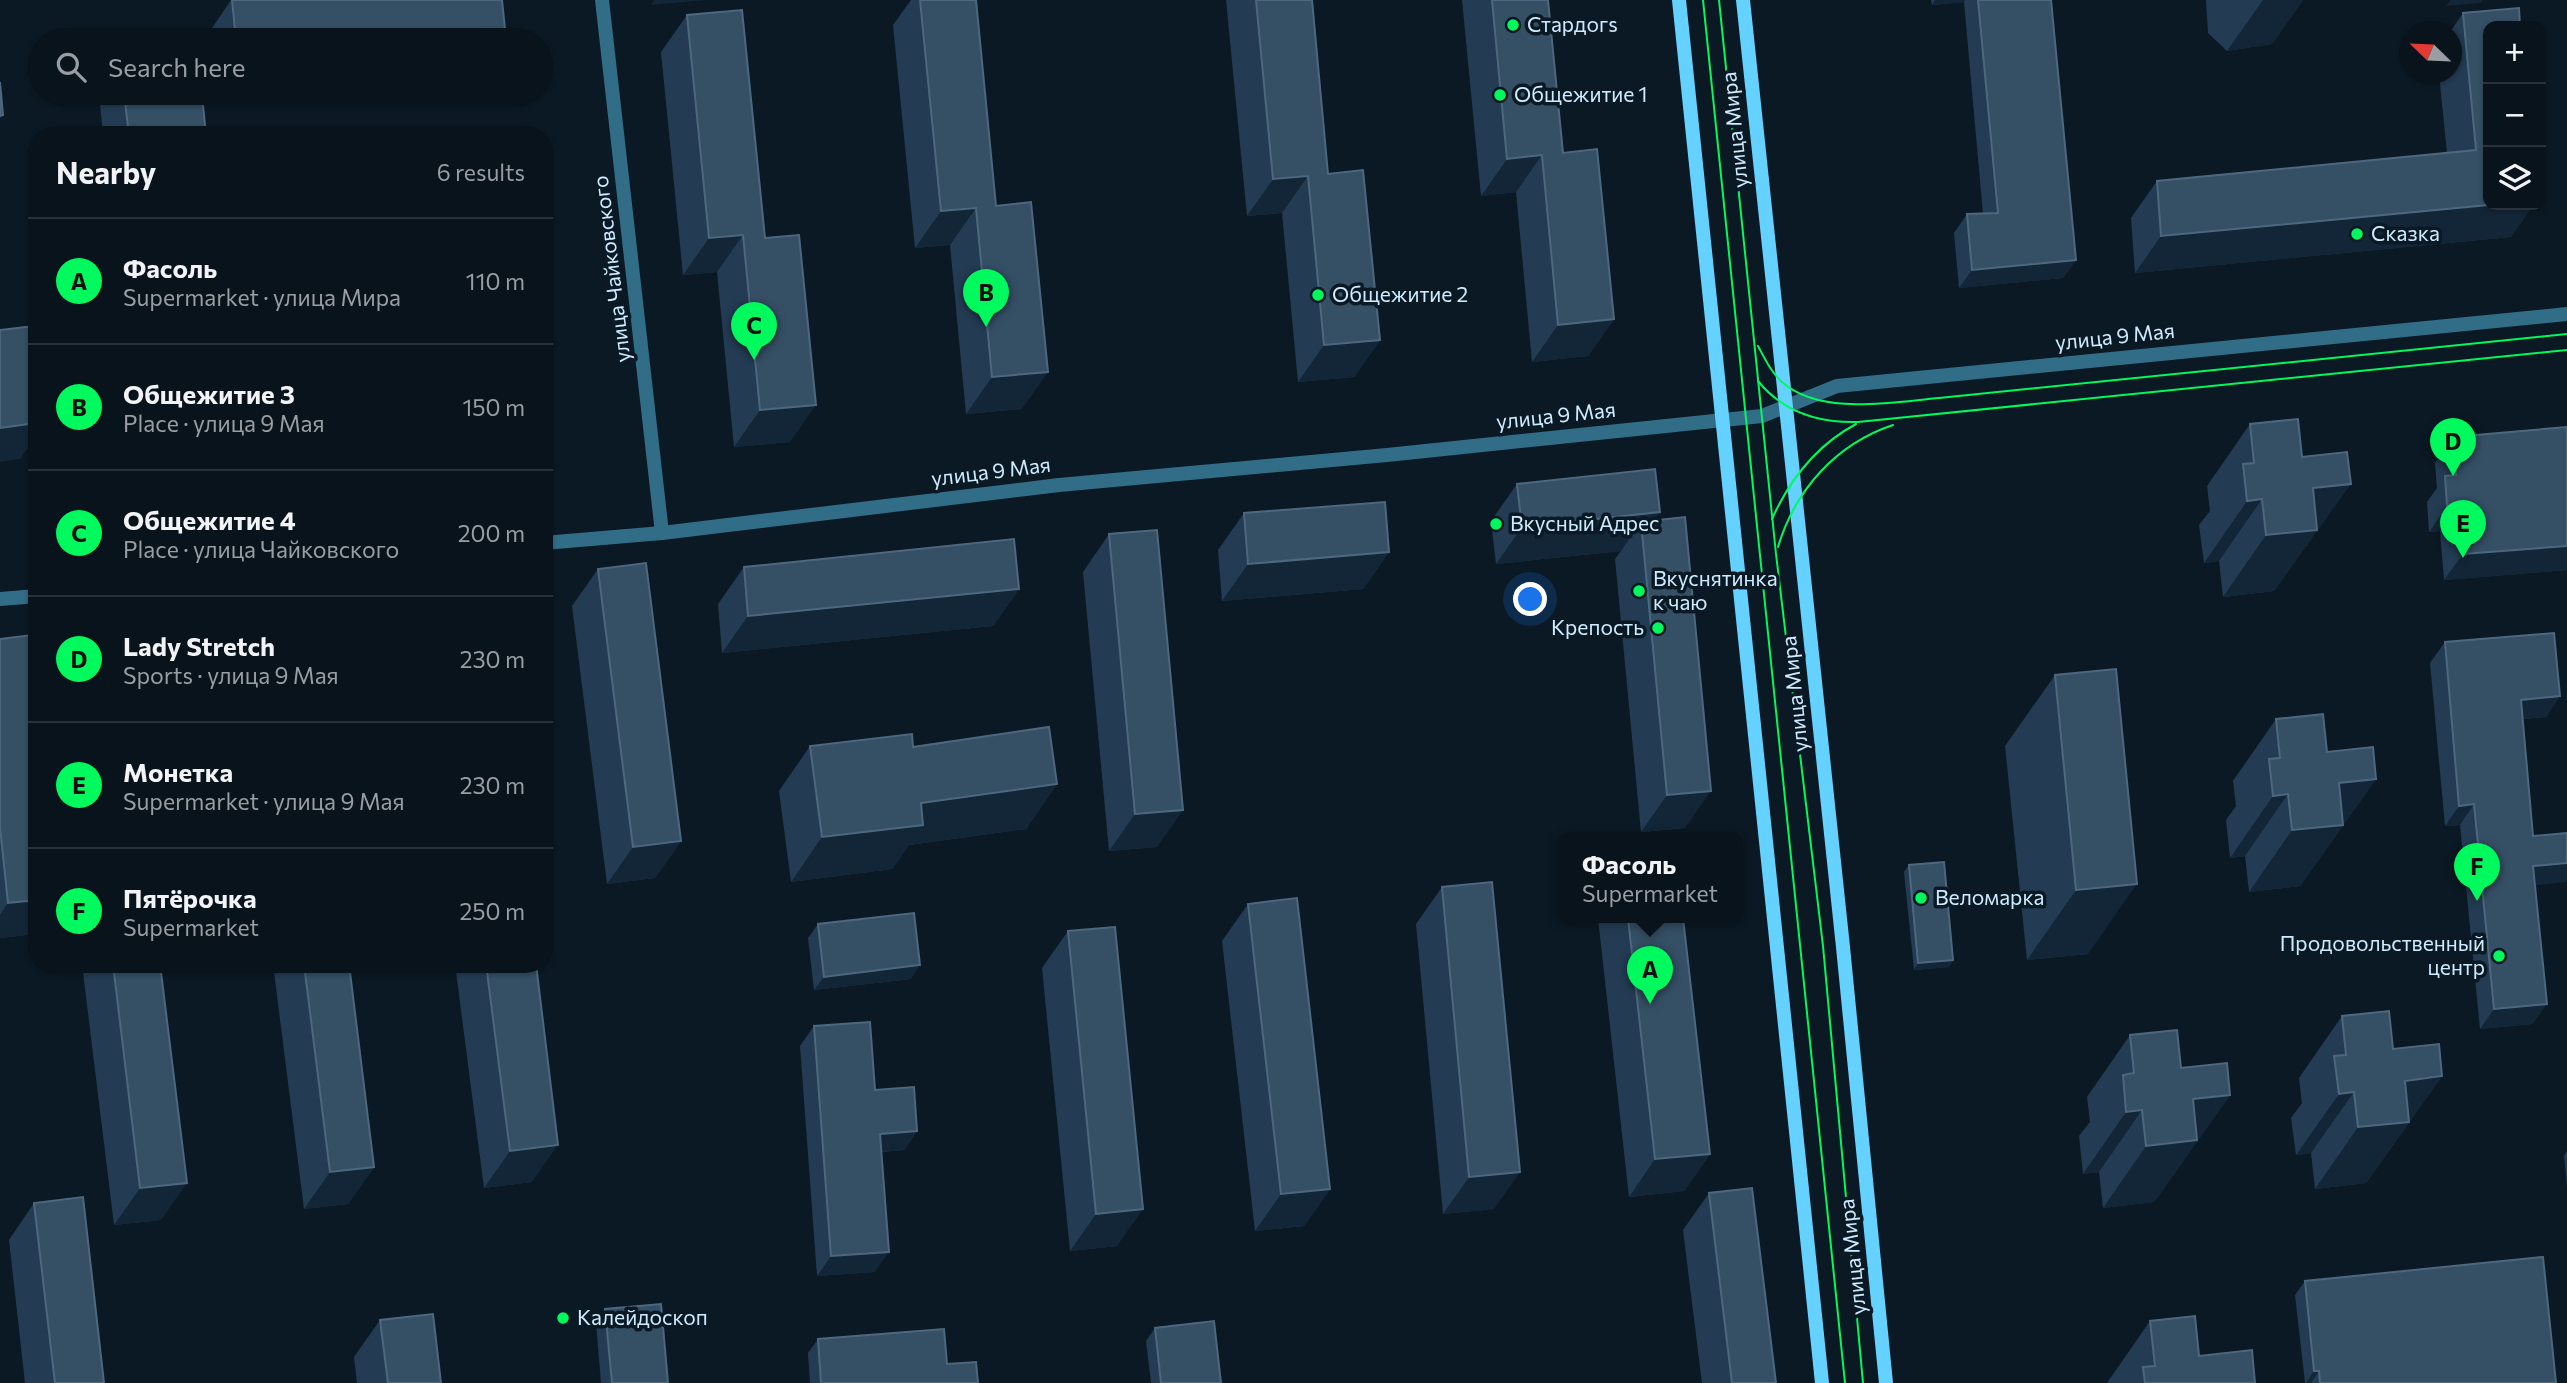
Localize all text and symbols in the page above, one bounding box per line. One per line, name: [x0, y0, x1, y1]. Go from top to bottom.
place label: Стардогs: [1527, 11, 1618, 36]
marker: Стардогs: [1505, 17, 1521, 33]
north arrow: [2399, 21, 2462, 84]
map controls: [2483, 21, 2546, 210]
button: +: [2483, 21, 2546, 84]
search box: [28, 28, 553, 105]
icon: search: [52, 48, 90, 86]
text: Search here: [108, 51, 246, 82]
street label: улица Мира: [1715, 71, 1752, 190]
place label: Общежитие 1: [1514, 81, 1647, 106]
button: −: [2483, 84, 2546, 147]
marker: Общежитие 1: [1492, 87, 1508, 103]
button: layers: [2483, 147, 2546, 210]
text: Nearby: [56, 153, 156, 190]
text: 6 results: [437, 158, 525, 186]
street label: улица Чайковского: [587, 174, 634, 364]
place label: Сказка: [2371, 220, 2440, 245]
marker: Сказка: [2349, 226, 2365, 242]
text: Фасоль: [123, 252, 217, 283]
text: A: [71, 267, 87, 295]
text: 110 m: [466, 267, 525, 295]
pin: B: [963, 269, 1009, 327]
place label: Общежитие 2: [1332, 281, 1468, 306]
text: Supermarket · улица Мира: [123, 283, 401, 311]
marker: Общежитие 2: [1310, 287, 1326, 303]
pin: C: [731, 302, 777, 360]
street label: улица 9 Мая: [2054, 317, 2176, 354]
text: Общежитие 3: [123, 378, 295, 409]
text: B: [71, 393, 87, 421]
text: 150 m: [462, 393, 525, 421]
street label: улица 9 Мая: [1495, 396, 1617, 433]
text: Place · улица 9 Мая: [123, 409, 325, 437]
pin: D: [2430, 418, 2476, 476]
street label: улица 9 Мая: [930, 451, 1052, 490]
pin: E: [2440, 500, 2486, 558]
text: Общежитие 4: [123, 504, 296, 535]
place label: Вкусный Адрес: [1510, 510, 1659, 535]
marker: Вкусный Адрес: [1488, 516, 1504, 532]
text: C: [71, 519, 87, 547]
text: 200 m: [458, 519, 525, 547]
text: Place · улица Чайковского: [123, 535, 399, 563]
place label: Вкуснятинка к чаю: [1653, 565, 1778, 614]
your location: [1513, 582, 1547, 616]
marker: Вкуснятинка к чаю: [1631, 583, 1647, 599]
place label: Крепость: [1551, 614, 1644, 639]
marker: Крепость: [1650, 620, 1666, 636]
text: Lady Stretch: [123, 630, 275, 661]
street label: улица Мира: [1775, 635, 1812, 754]
text: D: [71, 645, 87, 673]
text: 230 m: [460, 645, 525, 673]
text: Sports · улица 9 Мая: [123, 661, 339, 689]
text: Монетка: [123, 756, 233, 787]
text: E: [72, 771, 86, 799]
text: 230 m: [460, 771, 525, 799]
text: Supermarket · улица 9 Мая: [123, 787, 405, 815]
popup: [1557, 832, 1743, 923]
pin: F: [2454, 843, 2500, 901]
text: Фасоль: [1582, 848, 1676, 879]
text: Supermarket: [1582, 879, 1718, 907]
text: Пятёрочка: [123, 882, 256, 913]
place label: Веломарка: [1935, 884, 2045, 909]
marker: Веломарка: [1913, 890, 1929, 906]
text: F: [72, 897, 86, 925]
text: 250 m: [460, 897, 525, 925]
text: Supermarket: [123, 913, 259, 941]
place label: Продовольственный центр: [2280, 930, 2485, 979]
pin: A: [1627, 946, 1673, 1004]
marker: Продовольственный центр: [2491, 948, 2507, 964]
street label: улица Мира: [1833, 1198, 1870, 1317]
place label: Калейдоскоп: [577, 1304, 708, 1329]
marker: Калейдоскоп: [555, 1310, 571, 1326]

